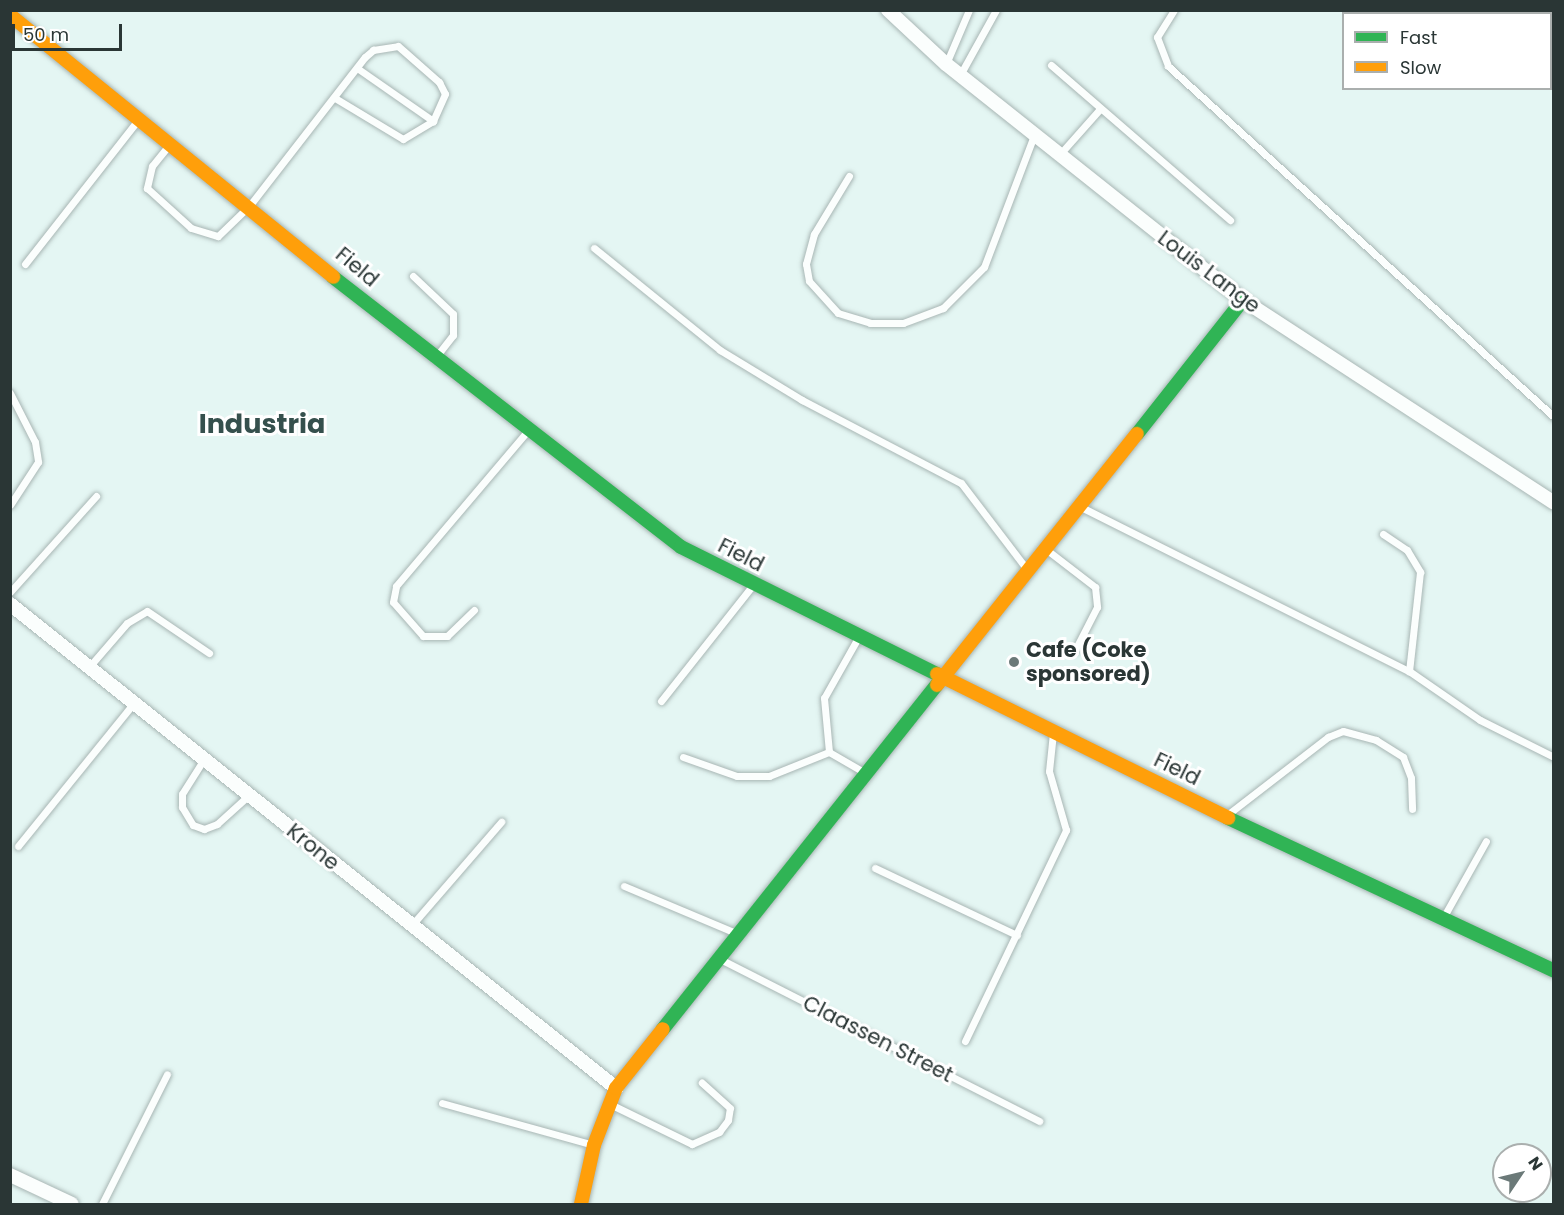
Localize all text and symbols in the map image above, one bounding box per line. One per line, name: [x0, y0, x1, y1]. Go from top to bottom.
scale bar: [15, 12, 124, 50]
legend: [1342, 12, 1552, 90]
text: 50 m: [23, 22, 69, 47]
text: Fast: [1400, 25, 1437, 50]
text: Slow: [1400, 55, 1441, 80]
street label: Louis Lange: [1153, 225, 1265, 319]
street label: Field: [330, 242, 384, 292]
district label: Industria: [199, 408, 325, 440]
street label: Field: [714, 533, 768, 577]
place label: Cafe (Coke sponsored): [1026, 637, 1151, 687]
marker: Cafe (Coke sponsored): [1007, 655, 1021, 669]
street label: Field: [1150, 747, 1204, 791]
street label: Krone: [282, 818, 344, 876]
street label: Claassen Street: [799, 990, 957, 1088]
north arrow: [1492, 1143, 1552, 1203]
text: N: [1523, 1152, 1548, 1175]

